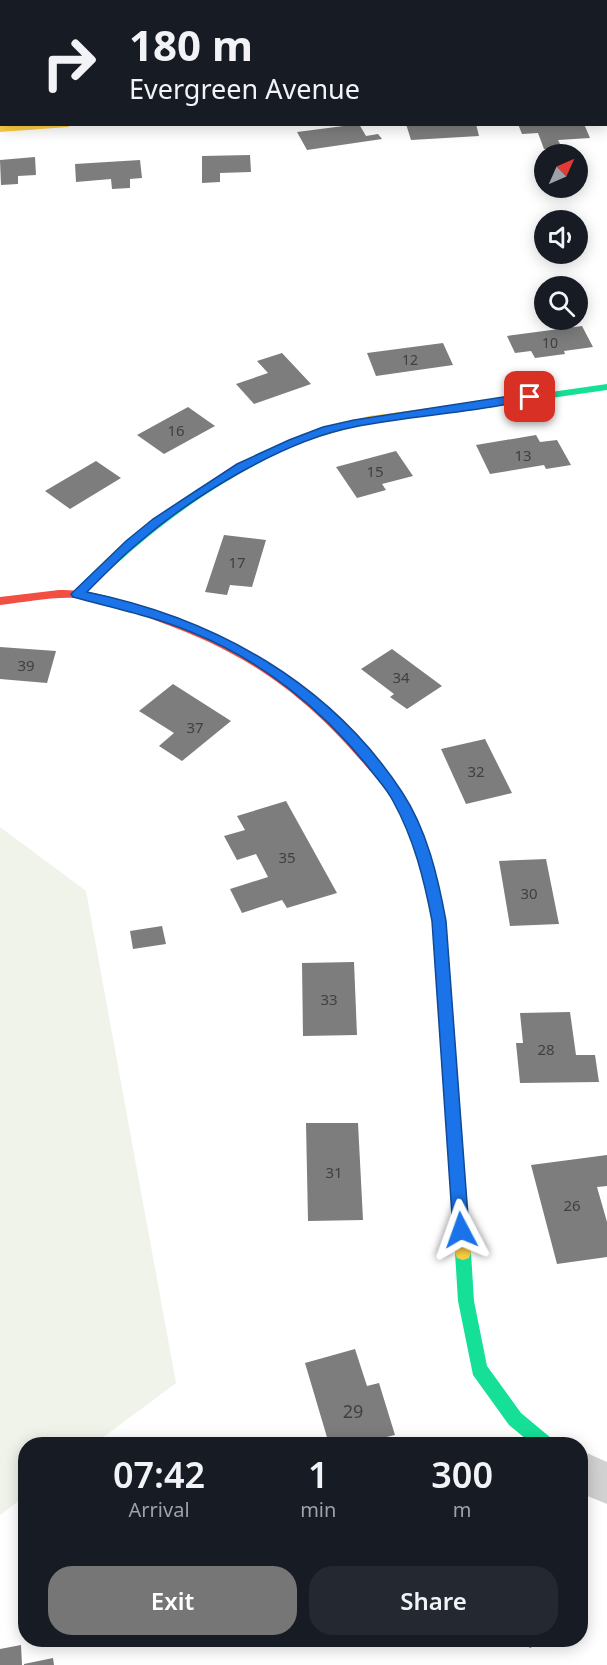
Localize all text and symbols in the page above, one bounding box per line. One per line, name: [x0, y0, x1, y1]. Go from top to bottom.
text: 180 m: [129, 16, 253, 73]
icon: right: [30, 24, 108, 102]
text: Evergreen Avenue: [129, 70, 360, 107]
north arrow: [534, 144, 588, 198]
map controls: [534, 144, 588, 330]
button: sound: [534, 210, 588, 264]
button: search: [534, 276, 588, 330]
house number: 10: [542, 333, 558, 352]
house number: 12: [402, 350, 418, 369]
pin: [504, 371, 555, 422]
icon: arrive: [513, 380, 546, 413]
house number: 16: [167, 420, 185, 440]
house number: 13: [514, 445, 532, 465]
house number: 15: [366, 461, 384, 481]
house number: 17: [228, 552, 246, 572]
house number: 39: [17, 655, 35, 675]
house number: 34: [392, 667, 410, 687]
house number: 37: [186, 717, 204, 737]
house number: 32: [467, 761, 485, 781]
house number: 35: [278, 847, 296, 867]
house number: 30: [520, 883, 538, 903]
house number: 33: [320, 989, 338, 1009]
house number: 28: [537, 1039, 555, 1059]
house number: 31: [325, 1162, 343, 1182]
house number: 26: [563, 1195, 581, 1215]
position arrow: [429, 1198, 493, 1262]
house number: 29: [343, 1399, 363, 1423]
text: 07:42: [113, 1450, 205, 1499]
text: 1: [308, 1450, 329, 1499]
text: 300: [431, 1450, 493, 1499]
text: Arrival: [129, 1496, 190, 1523]
text: min: [300, 1496, 336, 1523]
text: m: [453, 1496, 472, 1523]
button: Exit: [48, 1566, 297, 1635]
button: Share: [309, 1566, 558, 1635]

